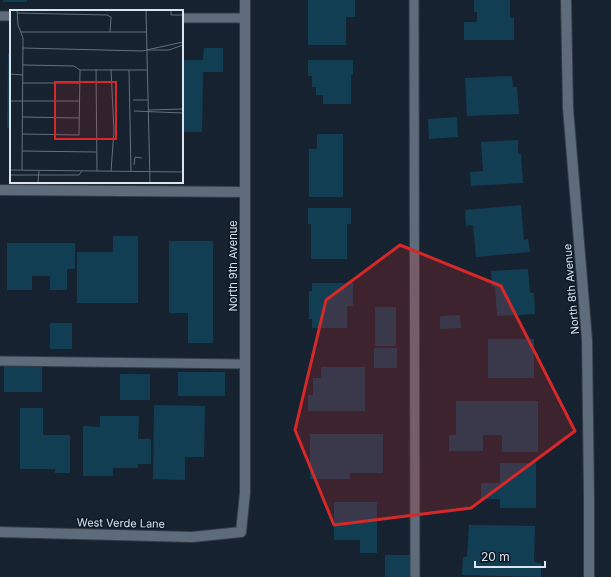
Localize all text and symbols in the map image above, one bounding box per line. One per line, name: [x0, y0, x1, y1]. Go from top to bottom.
inset map: [10, 10, 183, 183]
street label: North 9th Avenue: [226, 220, 240, 312]
street label: North 8th Avenue: [560, 243, 582, 335]
street label: West Verde Lane: [77, 515, 165, 531]
scale bar: [475, 543, 545, 569]
text: 20 m: [481, 549, 510, 564]

